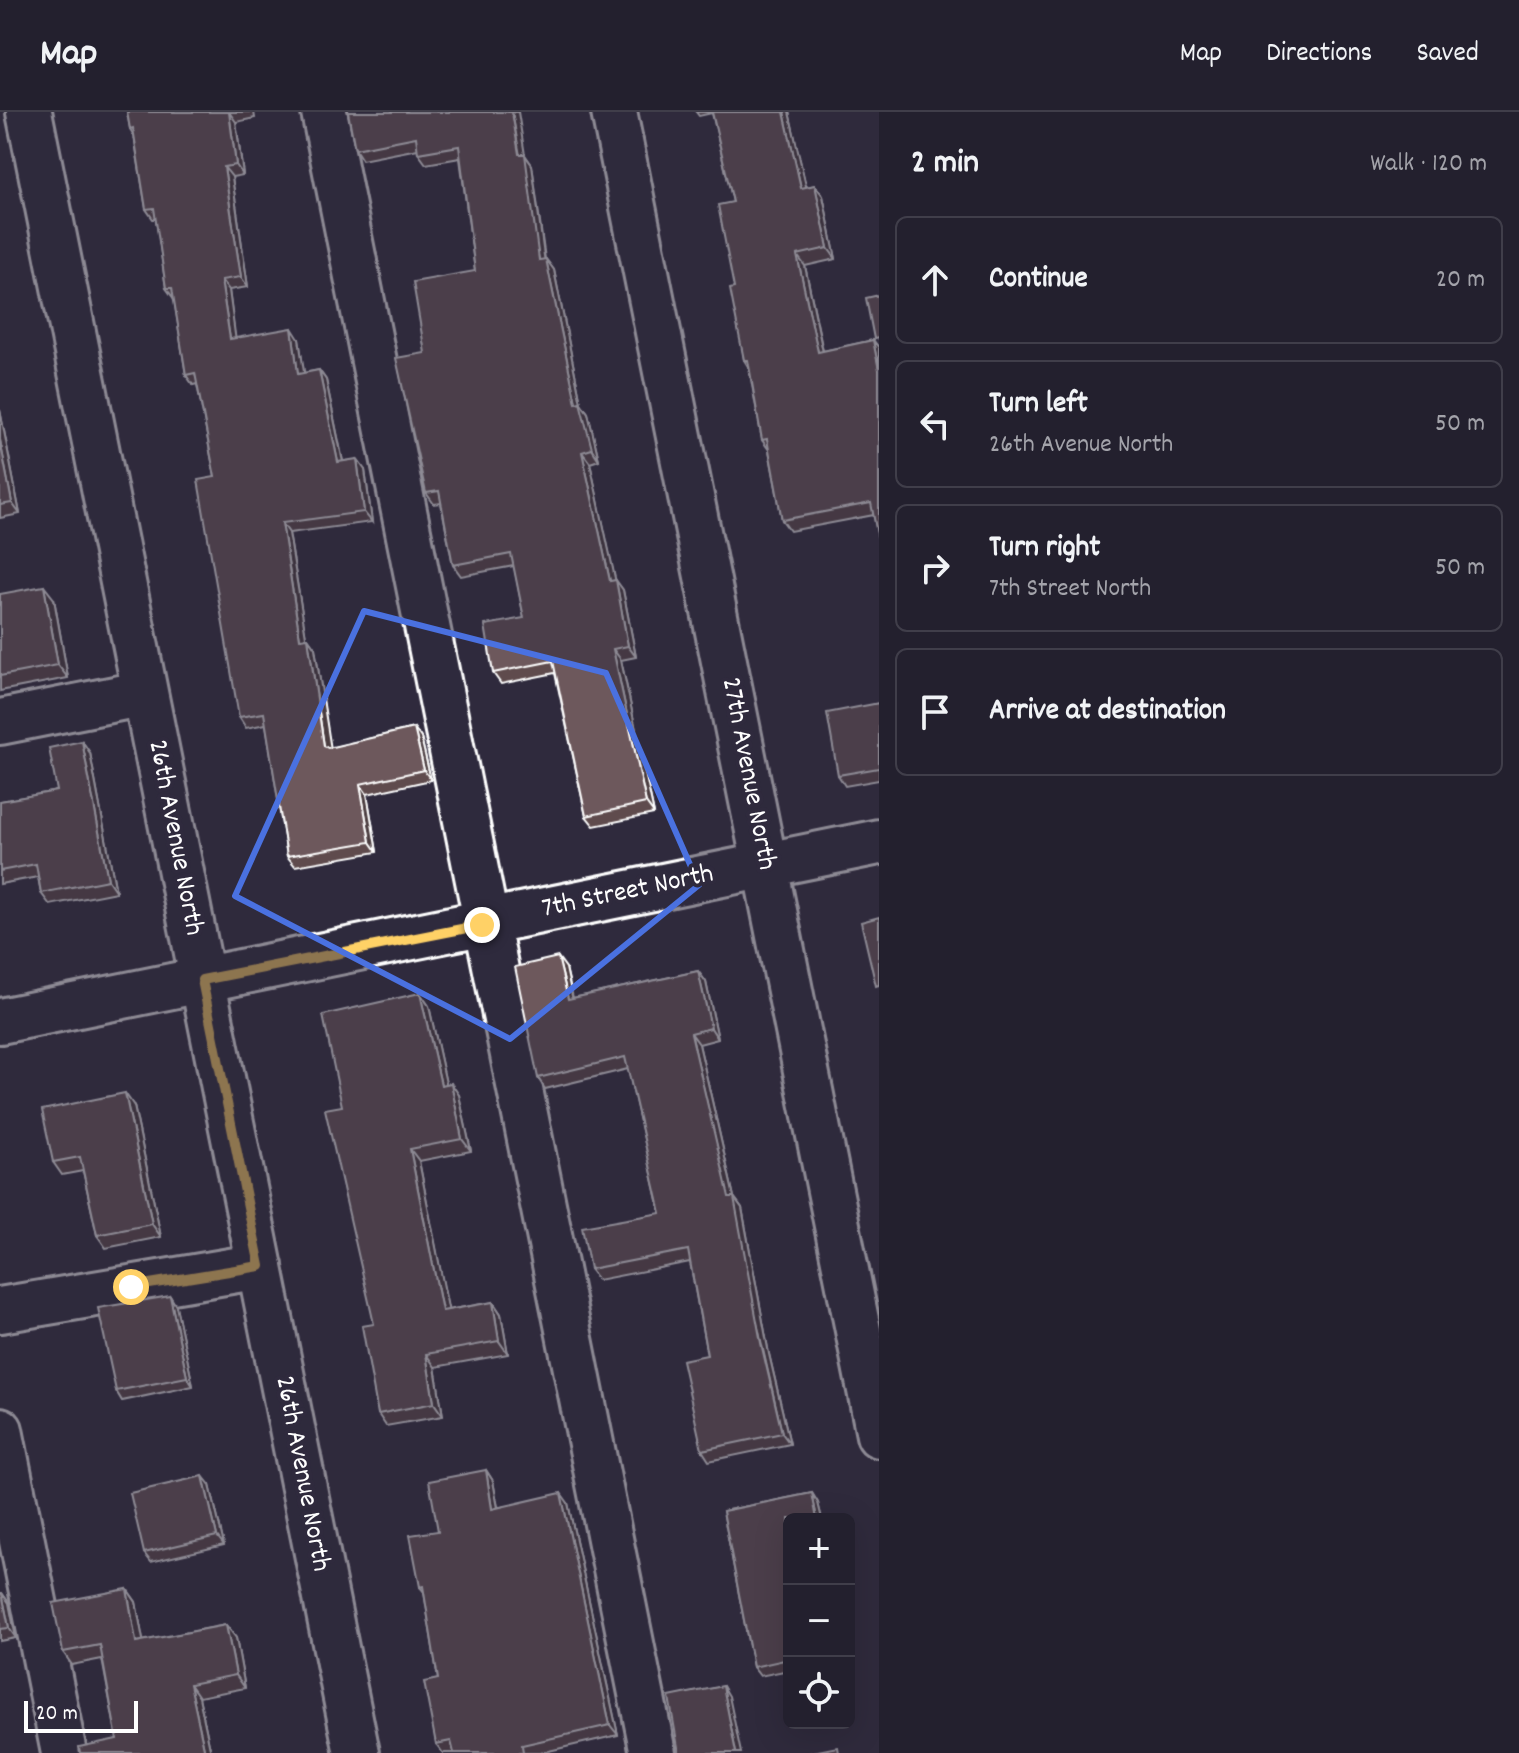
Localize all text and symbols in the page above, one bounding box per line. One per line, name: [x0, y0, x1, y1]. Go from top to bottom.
text: Map: [40, 28, 98, 83]
text: Map: [1180, 35, 1222, 75]
text: Directions: [1266, 35, 1372, 75]
text: Saved: [1416, 35, 1479, 75]
text: 2 min: [911, 140, 979, 189]
text: Walk · 120 m: [1370, 146, 1487, 183]
icon: ahead: [913, 258, 957, 302]
text: Continue: [989, 259, 1088, 302]
text: 20 m: [1436, 262, 1485, 299]
text: Turn left: [989, 384, 1088, 427]
icon: left: [913, 402, 957, 446]
text: 50 m: [1435, 406, 1485, 443]
text: 26th Avenue North: [989, 427, 1173, 464]
text: Turn right: [989, 528, 1100, 571]
icon: right: [913, 546, 957, 590]
text: 50 m: [1435, 550, 1485, 587]
text: 7th Street North: [989, 571, 1151, 608]
street label: 27th Avenue North: [709, 674, 785, 874]
icon: arrive: [913, 690, 957, 734]
text: Arrive at destination: [989, 691, 1226, 734]
street label: 26th Avenue North: [135, 737, 213, 939]
street label: 7th Street North: [538, 855, 718, 931]
route end: [464, 907, 500, 943]
route start: [113, 1269, 149, 1305]
street label: 26th Avenue North: [262, 1373, 340, 1575]
map controls: [783, 1513, 855, 1729]
button: +: [783, 1513, 855, 1585]
button: −: [783, 1585, 855, 1657]
button: locate: [783, 1657, 855, 1729]
scale bar: [24, 1697, 138, 1733]
text: 20 m: [36, 1699, 78, 1730]

